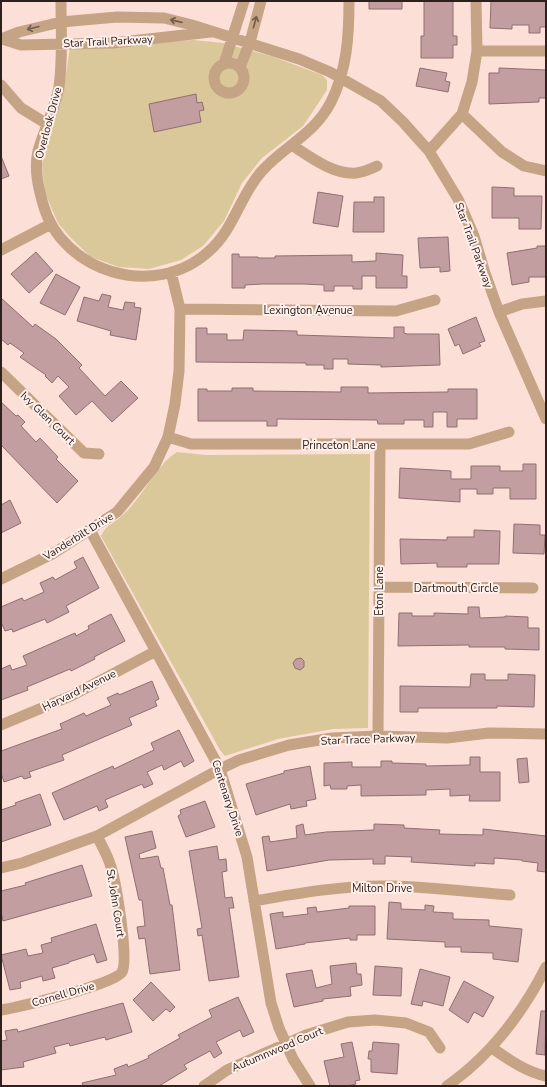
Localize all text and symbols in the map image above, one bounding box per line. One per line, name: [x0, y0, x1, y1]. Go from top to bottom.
one-way arrow: [252, 15, 259, 28]
one-way arrow: [170, 16, 183, 24]
one-way arrow: [27, 25, 40, 33]
street label: Star Trail Parkway: [63, 32, 154, 51]
street label: Overlook Drive: [32, 85, 65, 161]
street label: Star Trail Parkway: [451, 200, 496, 290]
street label: Lexington Avenue: [263, 303, 353, 318]
street label: Ivy Glen Court: [17, 388, 78, 448]
street label: Princeton Lane: [302, 438, 376, 453]
street label: Vanderbilt Drive: [39, 509, 116, 565]
street label: Eton Lane: [372, 566, 387, 616]
street label: Dartmouth Circle: [414, 581, 498, 596]
street label: Harvard Avenue: [40, 666, 119, 715]
street label: Star Trace Parkway: [320, 730, 416, 749]
street label: Centenary Drive: [208, 758, 247, 838]
street label: St. John Court: [103, 868, 128, 938]
street label: Milton Drive: [352, 881, 412, 896]
street label: Cornell Drive: [30, 978, 96, 1011]
street label: Autumnwood Court: [229, 1023, 325, 1075]

